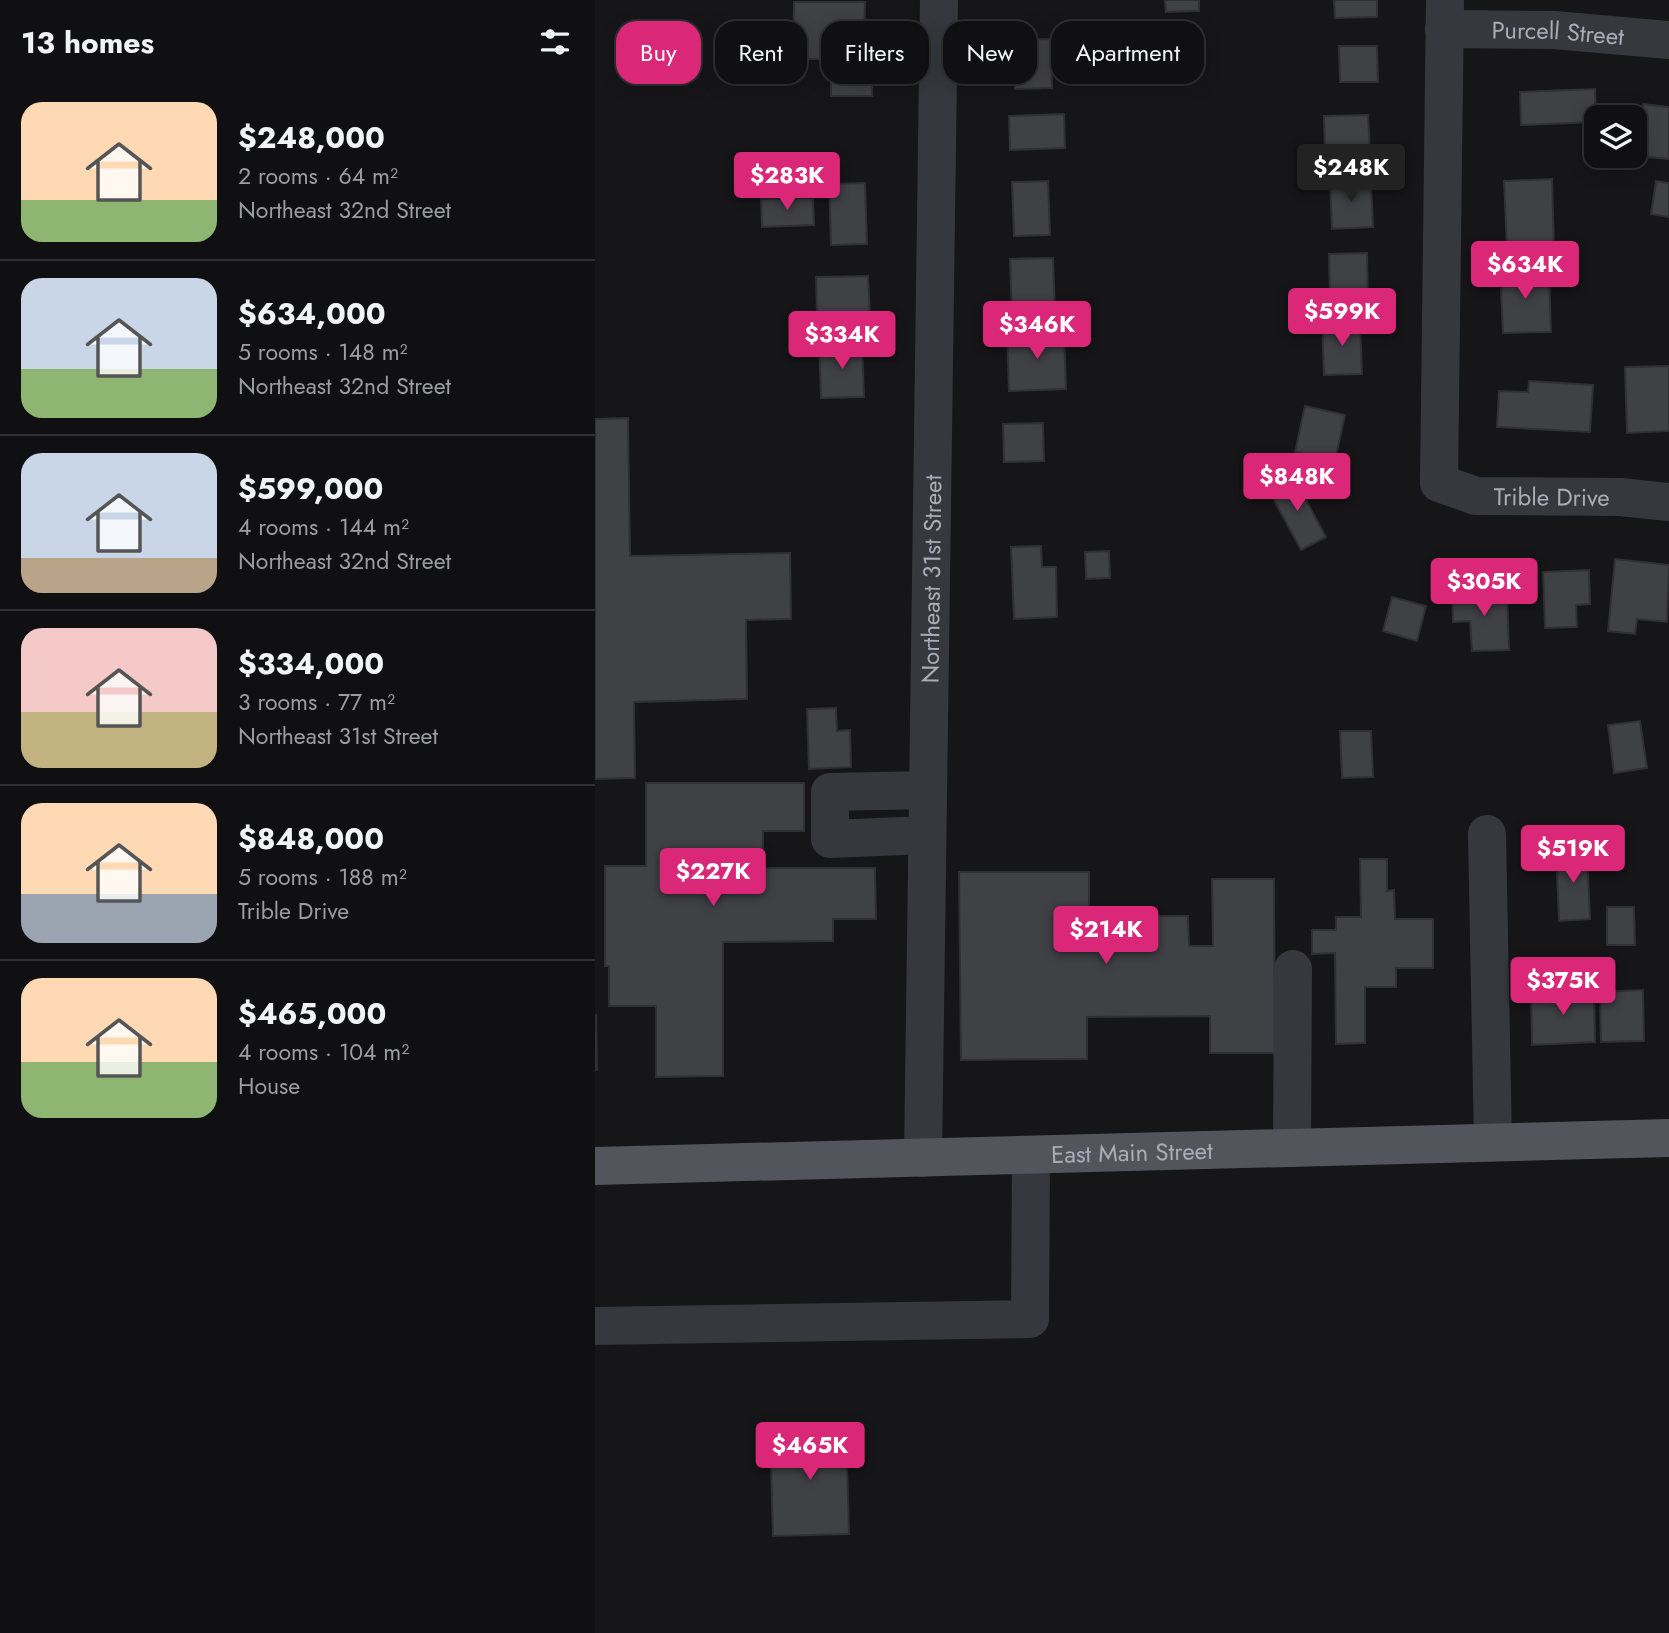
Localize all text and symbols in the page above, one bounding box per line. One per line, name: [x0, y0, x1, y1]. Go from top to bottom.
street label: Purcell Street: [1492, 12, 1626, 54]
text: 13 homes: [21, 21, 154, 64]
chip: Buy: [616, 21, 701, 84]
chip: Rent: [715, 21, 807, 84]
chip: Filters: [821, 21, 929, 84]
chip: New: [943, 21, 1037, 84]
chip: Apartment: [1051, 21, 1204, 84]
icon: filters: [536, 23, 574, 61]
map controls: [1584, 105, 1647, 168]
button: layers: [1584, 105, 1647, 168]
text: $248,000: [238, 116, 385, 159]
icon: home: [77, 130, 161, 214]
pin: $248K: [1302, 144, 1400, 204]
text: $248K: [1313, 150, 1389, 184]
pin: $283K: [738, 152, 836, 212]
text: $283K: [750, 158, 824, 192]
text: 2 rooms · 64 m²: [238, 159, 398, 193]
text: Northeast 32nd Street: [238, 193, 451, 227]
pin: $634K: [1476, 242, 1574, 301]
text: $634K: [1487, 247, 1563, 281]
pin: $599K: [1293, 288, 1391, 348]
text: $634,000: [238, 292, 386, 335]
text: $599K: [1304, 294, 1380, 328]
pin: $346K: [988, 302, 1086, 361]
icon: home: [77, 306, 161, 390]
text: $346K: [999, 307, 1075, 341]
pin: $334K: [793, 312, 891, 371]
text: $334K: [804, 317, 880, 351]
text: 5 rooms · 148 m²: [238, 335, 408, 369]
text: Northeast 32nd Street: [238, 369, 451, 403]
pin: $848K: [1248, 454, 1346, 513]
text: $848K: [1259, 459, 1335, 493]
text: $599,000: [238, 467, 383, 510]
street label: Northeast 31st Street: [912, 474, 950, 684]
street label: Trible Drive: [1494, 479, 1610, 514]
icon: home: [77, 481, 161, 565]
text: 4 rooms · 144 m²: [238, 510, 409, 544]
text: Northeast 32nd Street: [238, 544, 451, 578]
pin: $305K: [1435, 558, 1533, 618]
text: $305K: [1447, 564, 1521, 598]
text: $334,000: [238, 642, 384, 685]
icon: home: [77, 656, 161, 740]
text: 3 rooms · 77 m²: [238, 685, 395, 719]
text: Northeast 31st Street: [238, 719, 438, 753]
text: $848,000: [238, 817, 384, 860]
pin: $519K: [1524, 826, 1622, 885]
icon: home: [77, 831, 161, 915]
text: $519K: [1537, 831, 1609, 865]
pin: $227K: [664, 848, 762, 908]
text: $227K: [676, 854, 750, 888]
text: 5 rooms · 188 m²: [238, 860, 407, 894]
text: Trible Drive: [238, 894, 349, 928]
pin: $214K: [1057, 906, 1155, 966]
text: $214K: [1069, 912, 1143, 946]
pin: $375K: [1514, 958, 1612, 1017]
text: $375K: [1526, 963, 1600, 997]
text: $465,000: [238, 992, 386, 1035]
icon: home: [77, 1006, 161, 1090]
text: 4 rooms · 104 m²: [238, 1035, 409, 1069]
text: House: [238, 1069, 300, 1103]
street label: East Main Street: [1050, 1132, 1213, 1172]
pin: $465K: [761, 1422, 859, 1482]
text: $465K: [772, 1428, 848, 1462]

